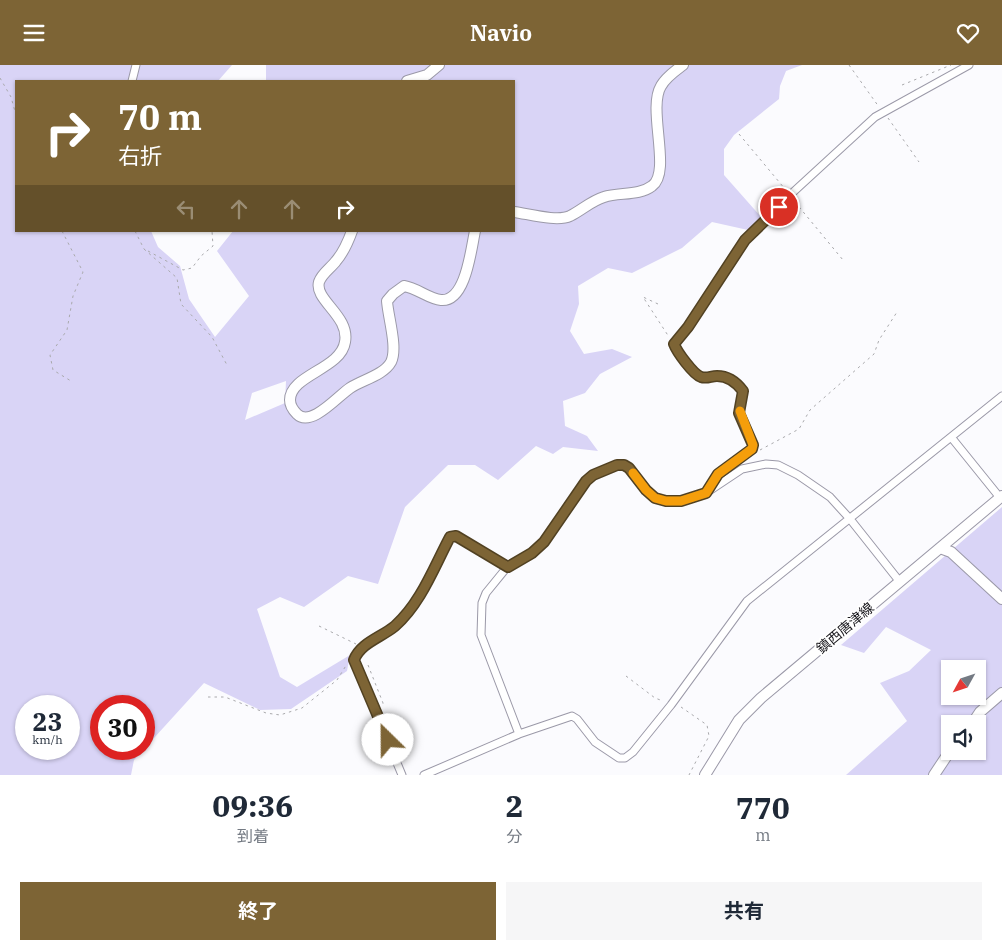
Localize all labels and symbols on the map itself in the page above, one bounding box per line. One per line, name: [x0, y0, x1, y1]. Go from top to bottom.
pin: [758, 186, 800, 228]
street label: 鎮西唐津線: [812, 599, 878, 657]
north arrow: [941, 660, 986, 705]
speed limit sign: 30: [90, 695, 155, 760]
position arrow: [361, 713, 413, 765]

